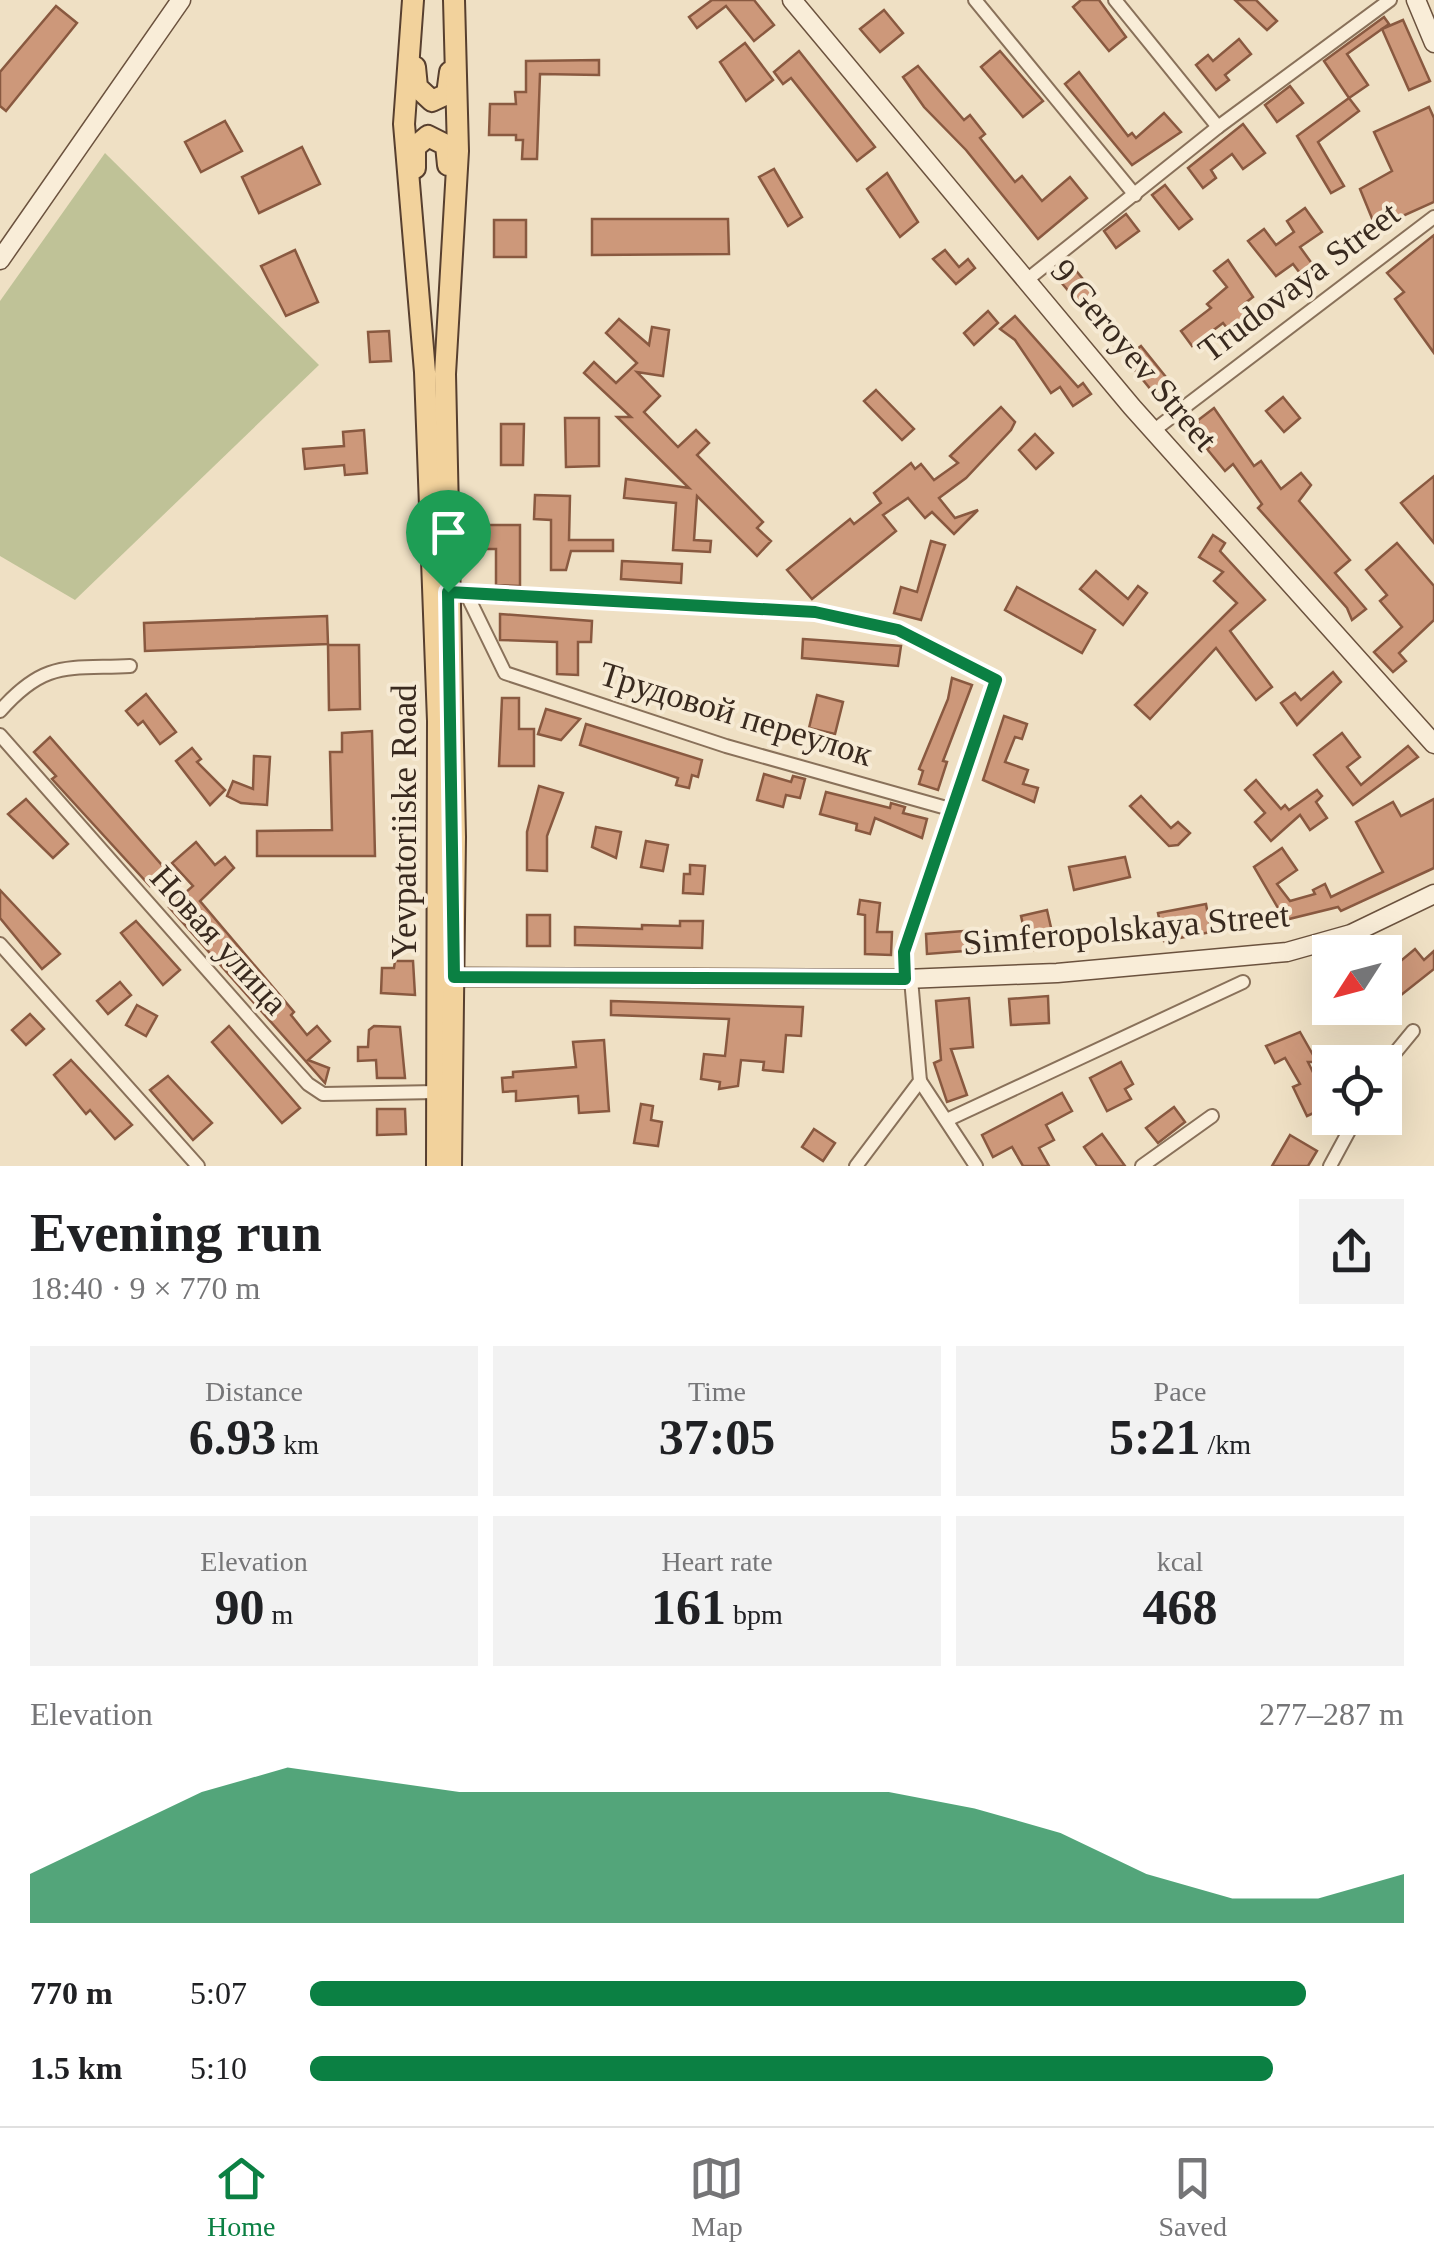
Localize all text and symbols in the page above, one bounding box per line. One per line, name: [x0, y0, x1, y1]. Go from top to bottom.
street label: Trudovaya Street: [1191, 194, 1407, 370]
street label: 9 Geroyev Street: [1043, 252, 1225, 459]
pin: [406, 490, 491, 593]
icon: arrive: [421, 505, 476, 560]
street label: Трудовой переулок: [595, 654, 878, 774]
street label: Yevpatoriiske Road: [385, 684, 424, 960]
street label: Новая улица: [142, 858, 296, 1022]
street label: Simferopolskaya Street: [961, 895, 1291, 963]
north arrow: [1312, 935, 1402, 1025]
map controls: [1312, 935, 1402, 1135]
button: locate: [1312, 1045, 1402, 1135]
button: share: [1299, 1199, 1404, 1304]
text: Evening run: [30, 1202, 322, 1263]
text: 18:40 · 9 × 770 m: [30, 1270, 260, 1306]
text: Distance: [205, 1376, 303, 1407]
text: Time: [688, 1376, 746, 1407]
text: Pace: [1154, 1376, 1206, 1407]
text: 6.93: [189, 1409, 276, 1465]
text: 37:05: [659, 1409, 775, 1465]
text: 5:21: [1109, 1409, 1201, 1465]
text: km: [276, 1429, 319, 1460]
text: /km: [1201, 1429, 1251, 1460]
text: Elevation: [200, 1546, 308, 1577]
text: Heart rate: [661, 1546, 773, 1577]
text: kcal: [1157, 1546, 1203, 1577]
text: 90: [215, 1579, 265, 1635]
text: 161: [651, 1579, 726, 1635]
text: 468: [1143, 1579, 1218, 1635]
text: m: [265, 1599, 293, 1630]
text: bpm: [726, 1599, 783, 1630]
text: Elevation: [30, 1696, 153, 1732]
text: 277–287 m: [1259, 1696, 1404, 1732]
text: 770 m: [30, 1975, 113, 2011]
text: 5:07: [190, 1975, 247, 2011]
text: 1.5 km: [30, 2050, 122, 2086]
text: 5:10: [190, 2050, 247, 2086]
tab: Home: [207, 2151, 275, 2243]
tab: Map: [689, 2151, 744, 2243]
tab: Saved: [1159, 2151, 1227, 2243]

